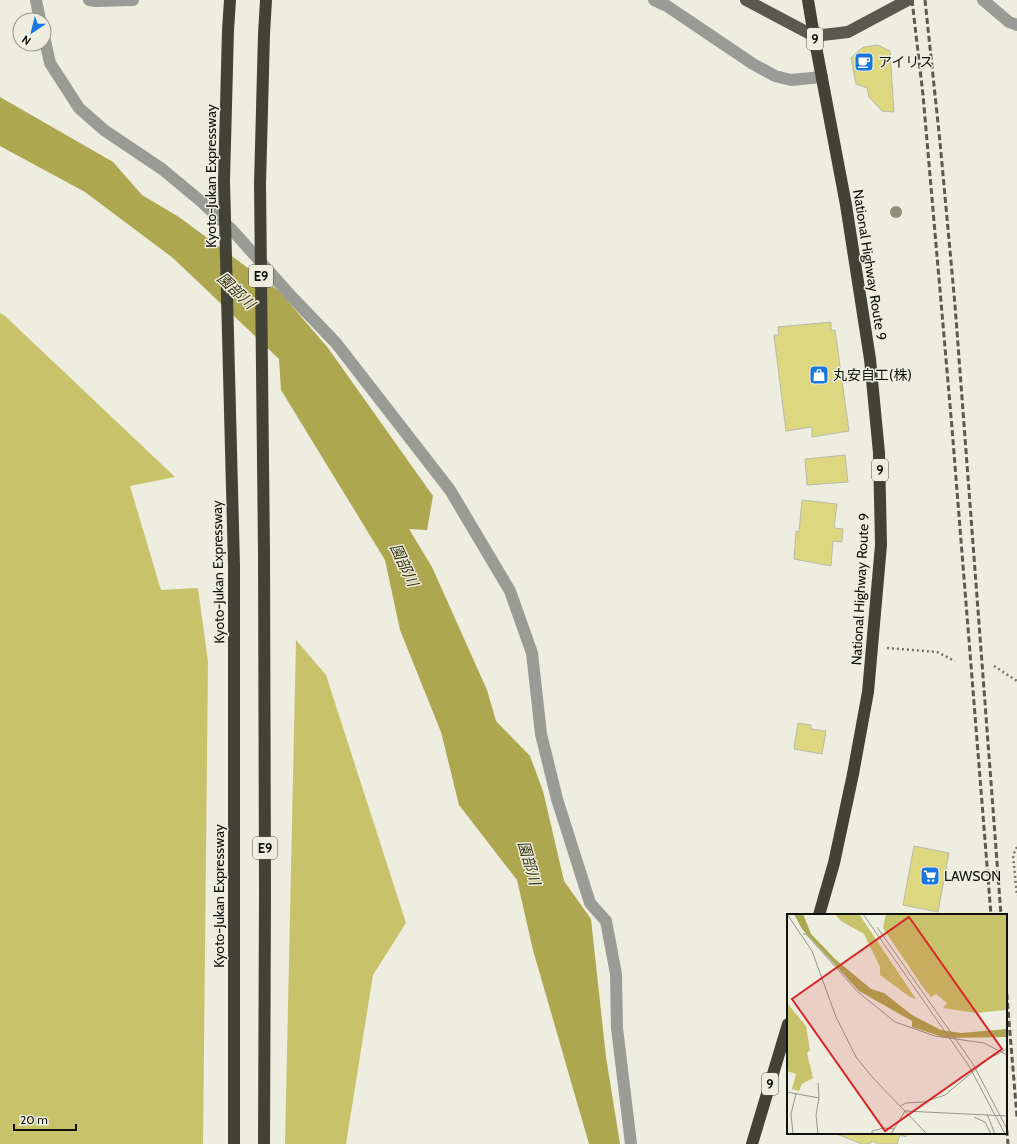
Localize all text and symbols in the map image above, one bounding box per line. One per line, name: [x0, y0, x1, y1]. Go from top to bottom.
north arrow: [12, 12, 52, 52]
road number: 9: [807, 28, 823, 50]
text: N: [19, 32, 33, 48]
cafe icon: アイリス: [853, 51, 875, 73]
place label: アイリス: [878, 53, 933, 71]
street label: Kyoto-Jukan Expressway: [202, 104, 220, 248]
street label: National Highway Route 9: [849, 188, 891, 342]
road number: E9: [249, 265, 273, 287]
water label: 園部川: [213, 269, 260, 314]
shop icon: 丸安自工(株): [808, 364, 830, 386]
place label: 丸安自工(株): [833, 366, 912, 384]
road number: 9: [872, 459, 888, 481]
street label: Kyoto-Jukan Expressway: [208, 500, 228, 644]
street label: National Highway Route 9: [847, 512, 873, 666]
water label: 園部川: [386, 541, 423, 591]
street label: Kyoto-Jukan Expressway: [210, 824, 228, 968]
road number: E9: [253, 837, 277, 859]
water label: 園部川: [514, 839, 544, 889]
supermarket icon: LAWSON: [919, 865, 941, 887]
place label: LAWSON: [944, 867, 1001, 885]
inset map: [787, 914, 1007, 1134]
road number: 9: [762, 1073, 778, 1095]
scale bar: [14, 1106, 76, 1132]
text: 20 m: [20, 1112, 48, 1127]

